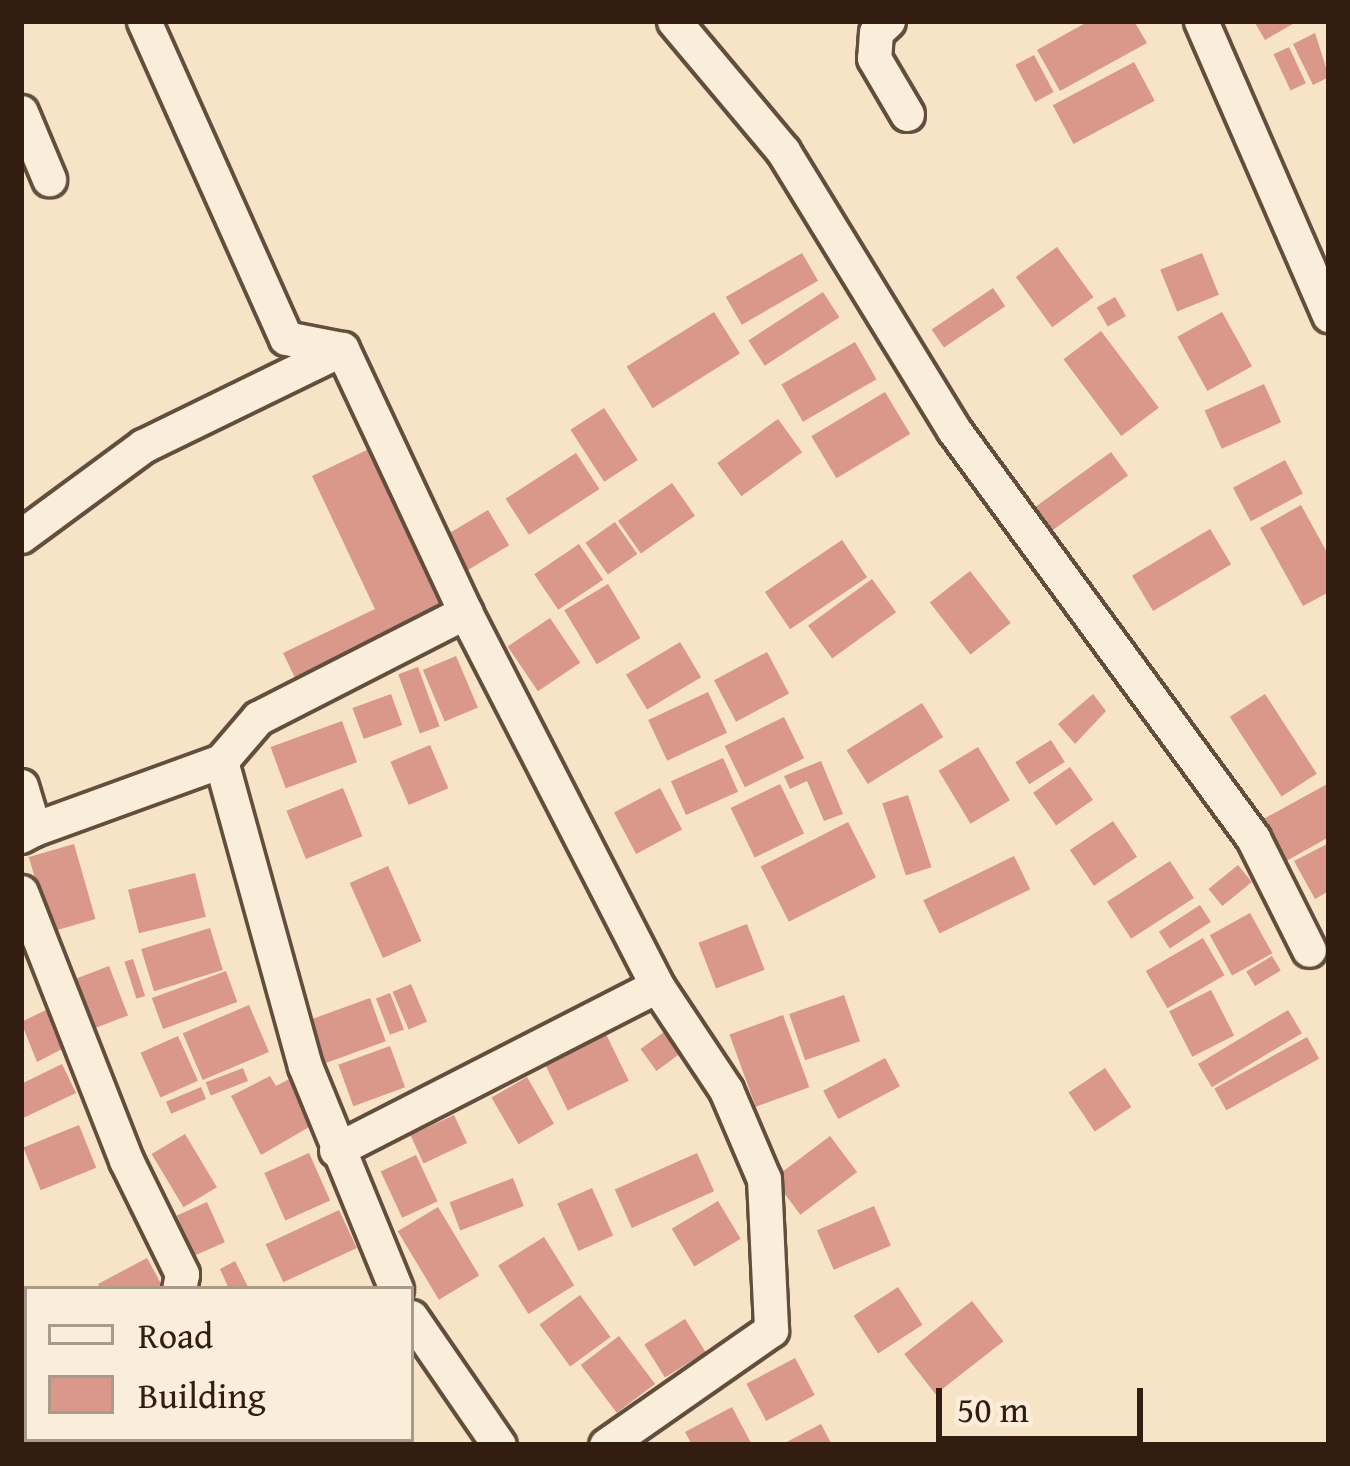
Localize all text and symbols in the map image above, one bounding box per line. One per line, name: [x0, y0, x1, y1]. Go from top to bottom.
legend: [24, 1286, 414, 1442]
text: Road: [138, 1308, 213, 1361]
scale bar: [942, 1364, 1149, 1438]
text: Building: [138, 1368, 266, 1421]
text: 50 m: [957, 1382, 1029, 1435]

